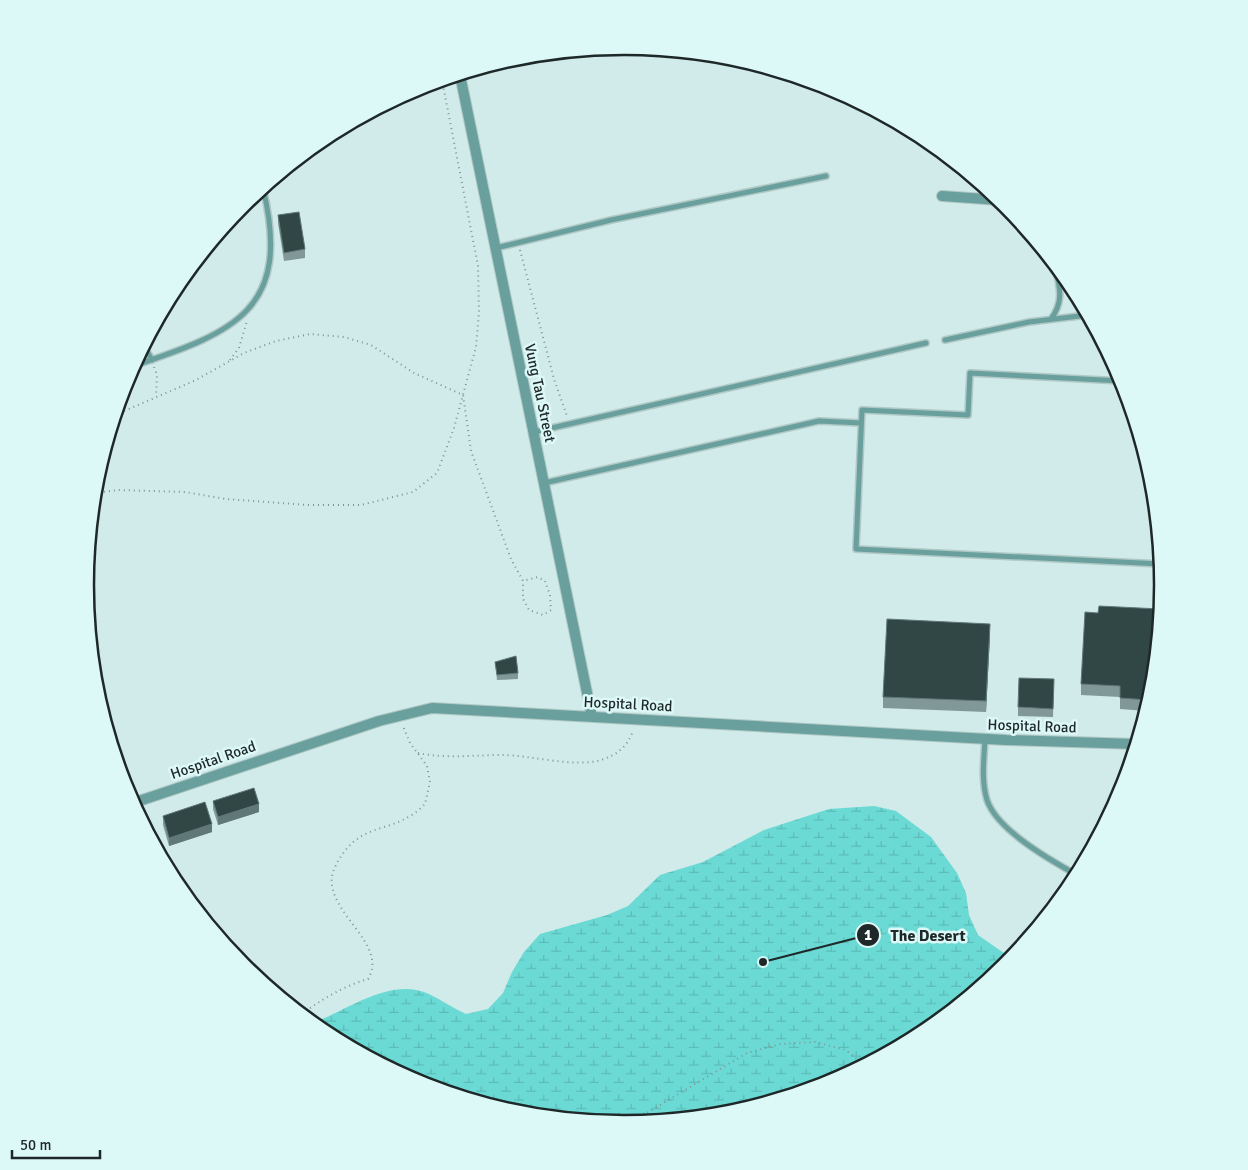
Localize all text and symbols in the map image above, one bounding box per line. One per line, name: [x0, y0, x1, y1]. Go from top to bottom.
street label: Vung Tau Street: [521, 342, 559, 444]
street label: Hospital Road: [583, 693, 673, 715]
street label: Hospital Road: [987, 715, 1077, 737]
street label: Hospital Road: [168, 737, 258, 783]
callout: The Desert: [856, 920, 975, 951]
text: 1: [864, 926, 872, 944]
text: The Desert: [891, 926, 965, 946]
scale bar: [12, 1128, 100, 1160]
text: 50 m: [20, 1136, 51, 1154]

